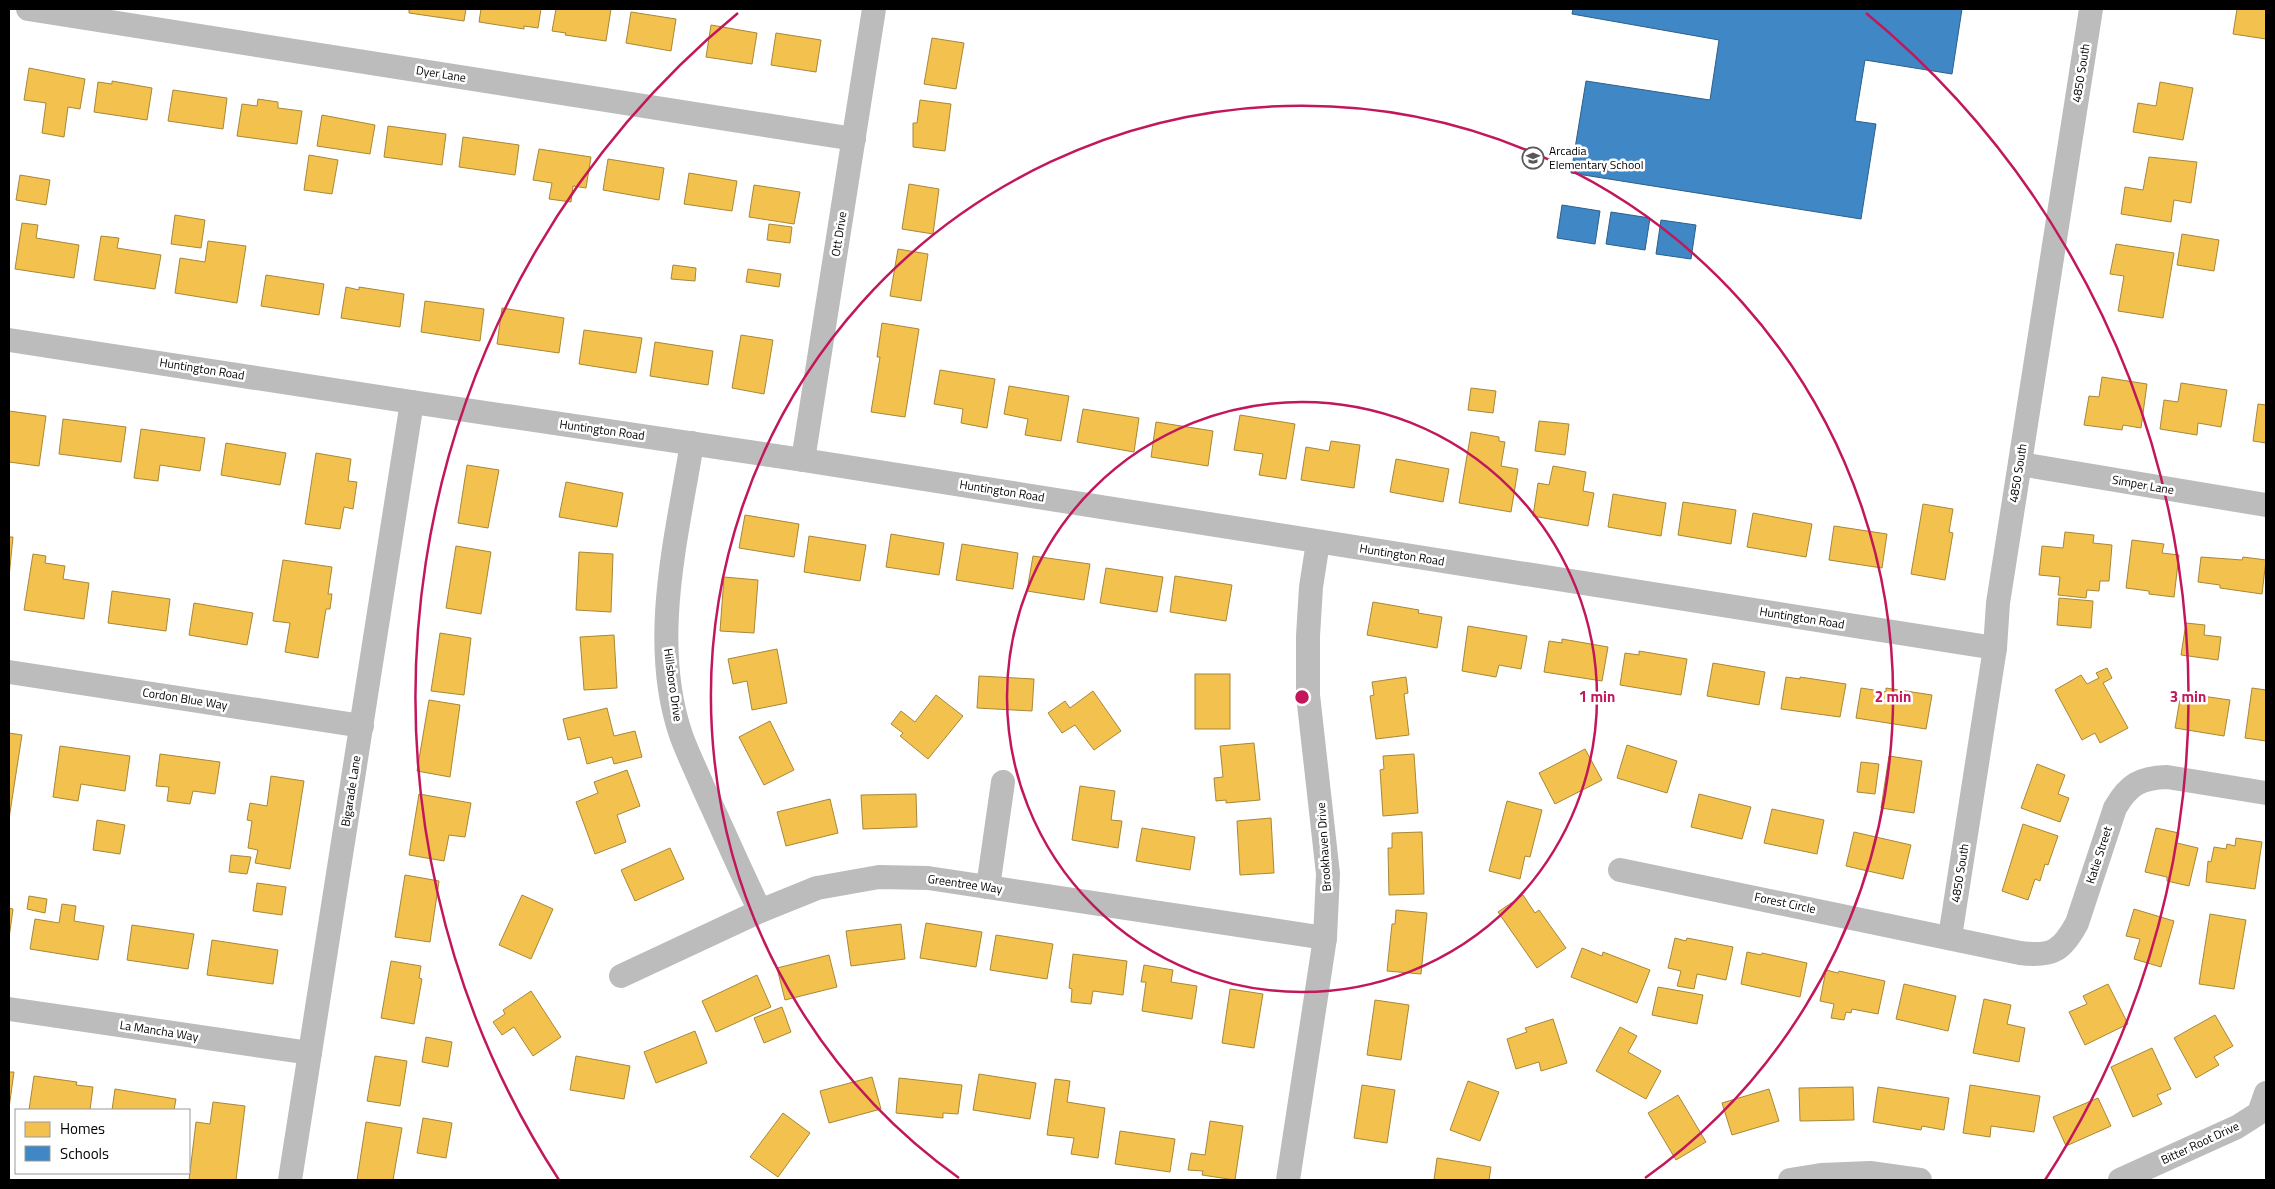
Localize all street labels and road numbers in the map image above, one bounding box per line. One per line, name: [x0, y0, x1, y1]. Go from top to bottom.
street label: 4850 South: [2066, 42, 2095, 104]
street label: Dyer Lane: [415, 60, 468, 87]
street label: Ott Drive: [826, 210, 851, 258]
street label: Huntington Road: [158, 352, 246, 385]
street label: Huntington Road: [558, 414, 646, 445]
street label: 4850 South: [2003, 442, 2032, 504]
street label: Simper Lane: [2111, 470, 2176, 499]
street label: Huntington Road: [958, 474, 1046, 507]
street label: Huntington Road: [1358, 538, 1446, 571]
street label: Huntington Road: [1758, 601, 1846, 634]
street label: Hillsboro Drive: [659, 647, 688, 723]
street label: Cordon Blue Way: [141, 682, 229, 715]
street label: Bigarade Lane: [336, 754, 365, 828]
street label: Brookhaven Drive: [1311, 802, 1336, 892]
street label: Katie Street: [2080, 823, 2117, 886]
street label: 4850 South: [1945, 842, 1974, 904]
street label: Greentree Way: [927, 869, 1004, 898]
street label: Forest Circle: [1753, 887, 1818, 918]
street label: La Mancha Way: [118, 1015, 200, 1046]
street label: Bitter Root Drive: [2158, 1116, 2242, 1169]

